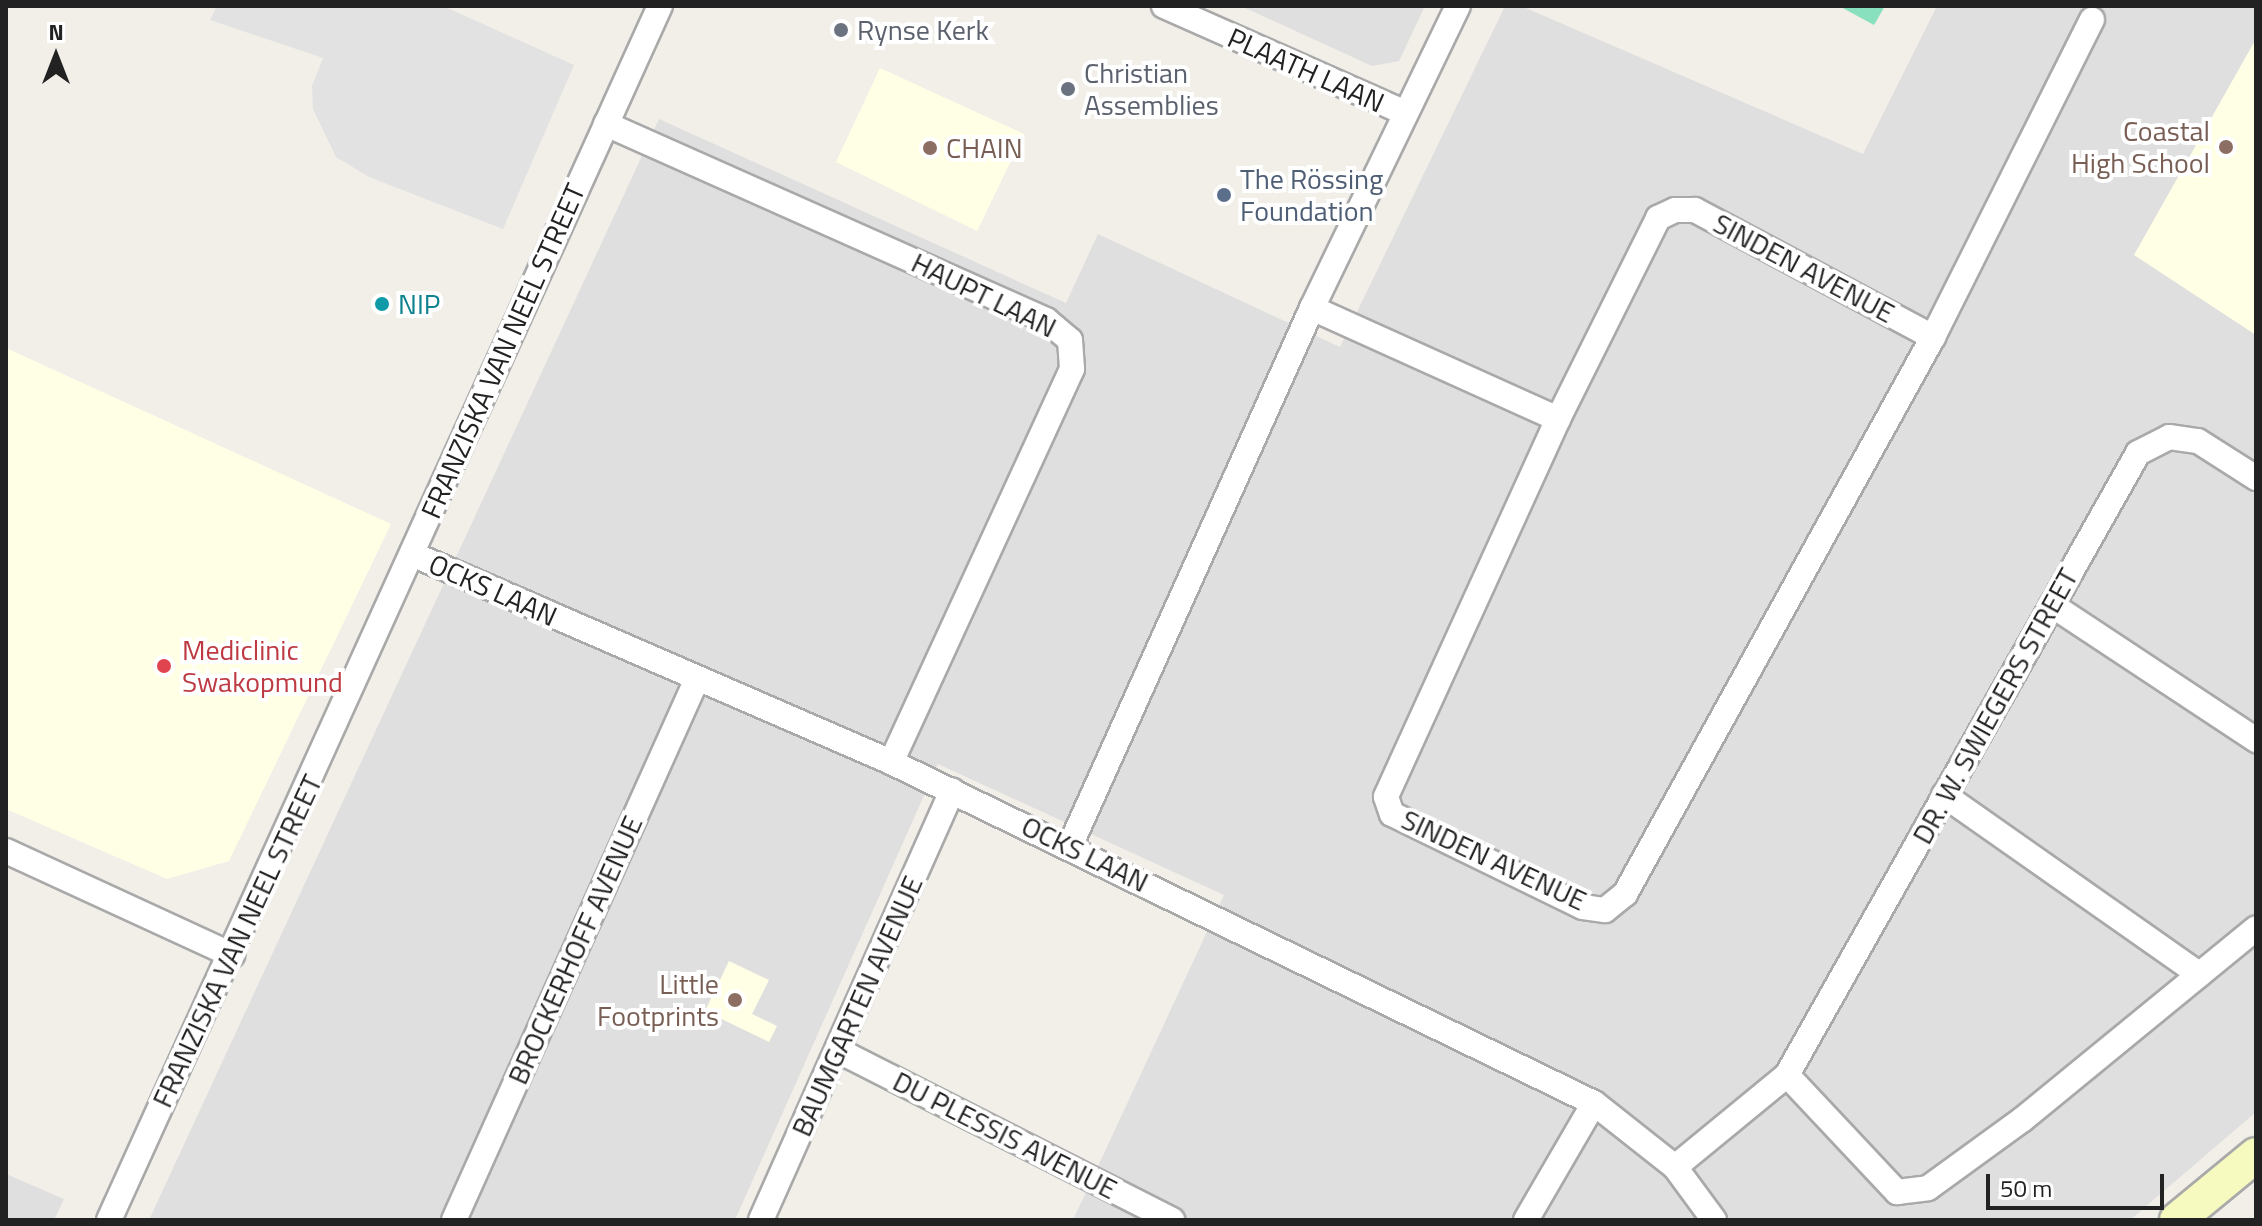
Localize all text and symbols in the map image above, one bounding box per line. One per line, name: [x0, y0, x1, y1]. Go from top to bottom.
place label: Rynse Kerk: [857, 13, 989, 47]
text: N: [48, 15, 64, 49]
north arrow: [16, 16, 96, 96]
marker: Rynse Kerk: [832, 21, 850, 39]
street label: PLAATH LAAN: [1223, 21, 1389, 119]
place label: Christian Assemblies: [1084, 56, 1219, 122]
marker: Christian Assemblies: [1059, 80, 1077, 98]
place label: Coastal High School: [2071, 114, 2210, 180]
place label: CHAIN: [946, 131, 1023, 165]
marker: Coastal High School: [2217, 138, 2235, 156]
marker: CHAIN: [921, 139, 939, 157]
place label: The Rössing Foundation: [1240, 162, 1383, 228]
street label: FRANZISKA VAN NEEL STREET: [414, 178, 592, 524]
marker: The Rössing Foundation: [1215, 186, 1233, 204]
street label: SINDEN AVENUE: [1708, 206, 1900, 330]
street label: HAUPT LAAN: [906, 246, 1062, 344]
place label: NIP: [398, 287, 440, 321]
marker: NIP: [373, 295, 391, 313]
street label: OCKS LAAN: [424, 547, 562, 633]
street label: DR. W. SWIEGERS STREET: [1905, 562, 2085, 850]
place label: Mediclinic Swakopmund: [182, 633, 343, 699]
marker: Mediclinic Swakopmund: [153, 655, 175, 677]
street label: FRANZISKA VAN NEEL STREET: [145, 769, 329, 1113]
street label: SINDEN AVENUE: [1396, 803, 1592, 917]
street label: OCKS LAAN: [1016, 809, 1154, 899]
street label: BROCKERHOFF AVENUE: [501, 811, 649, 1089]
street label: BAUMGARTEN AVENUE: [784, 871, 930, 1141]
place label: Little Footprints: [597, 967, 719, 1033]
marker: Little Footprints: [726, 991, 744, 1009]
street label: DU PLESSIS AVENUE: [888, 1064, 1122, 1206]
scale bar: [1990, 1158, 2168, 1208]
text: 50 m: [2000, 1170, 2052, 1206]

